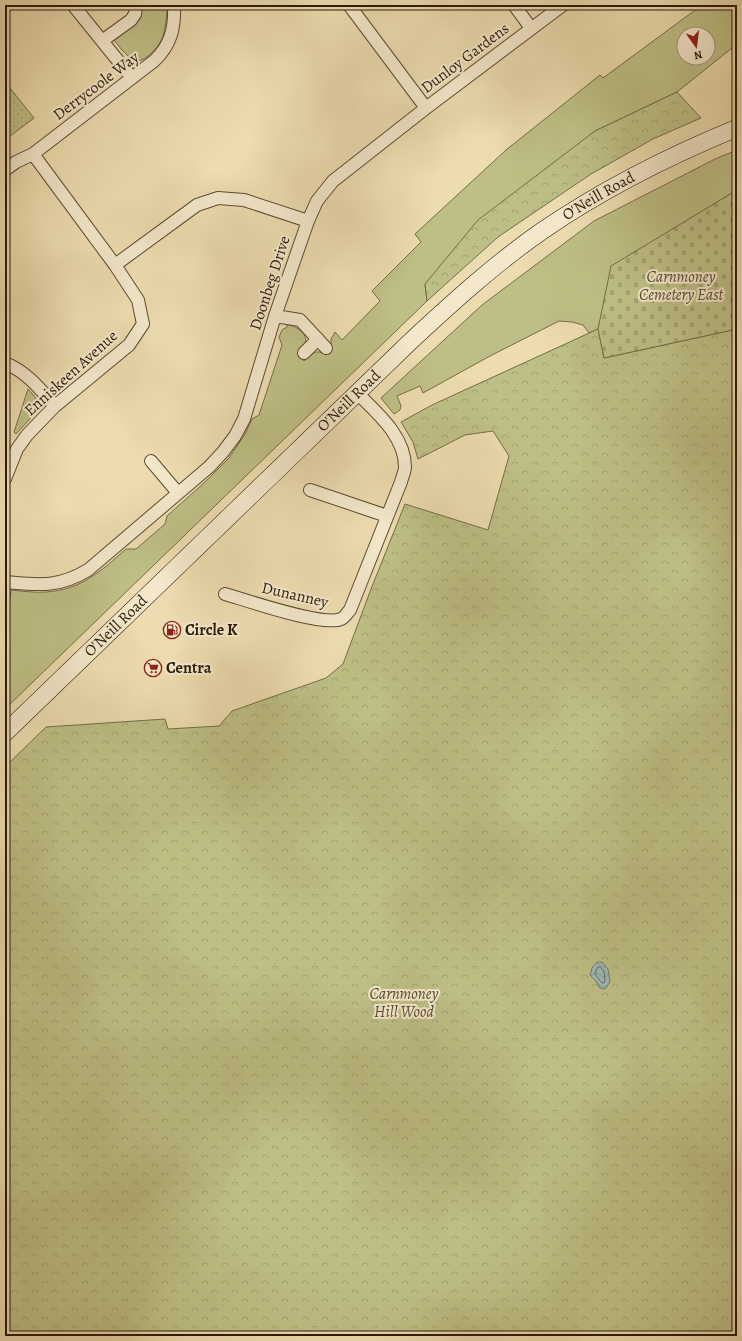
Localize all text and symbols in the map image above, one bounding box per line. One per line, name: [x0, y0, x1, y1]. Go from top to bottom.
street label: Dunloy Gardens: [416, 17, 514, 99]
north arrow: [676, 26, 716, 66]
street label: Derrycoole Way: [48, 46, 144, 126]
text: N: [693, 47, 704, 63]
street label: O'Neill Road: [558, 166, 639, 226]
street label: Doonbeg Drive: [244, 233, 296, 333]
park label: Carnmoney Cemetery East: [639, 266, 725, 306]
street label: Enniskeen Avenue: [19, 325, 123, 421]
street label: O'Neill Road: [312, 365, 386, 437]
street label: Dunanney: [259, 577, 331, 614]
street label: O'Neill Road: [79, 590, 153, 662]
place label: Circle K: [185, 619, 238, 641]
fuel station icon: Circle K: [162, 620, 182, 640]
place label: Centra: [166, 657, 212, 679]
supermarket icon: Centra: [143, 658, 163, 678]
park label: Carnmoney Hill Wood: [369, 983, 439, 1023]

